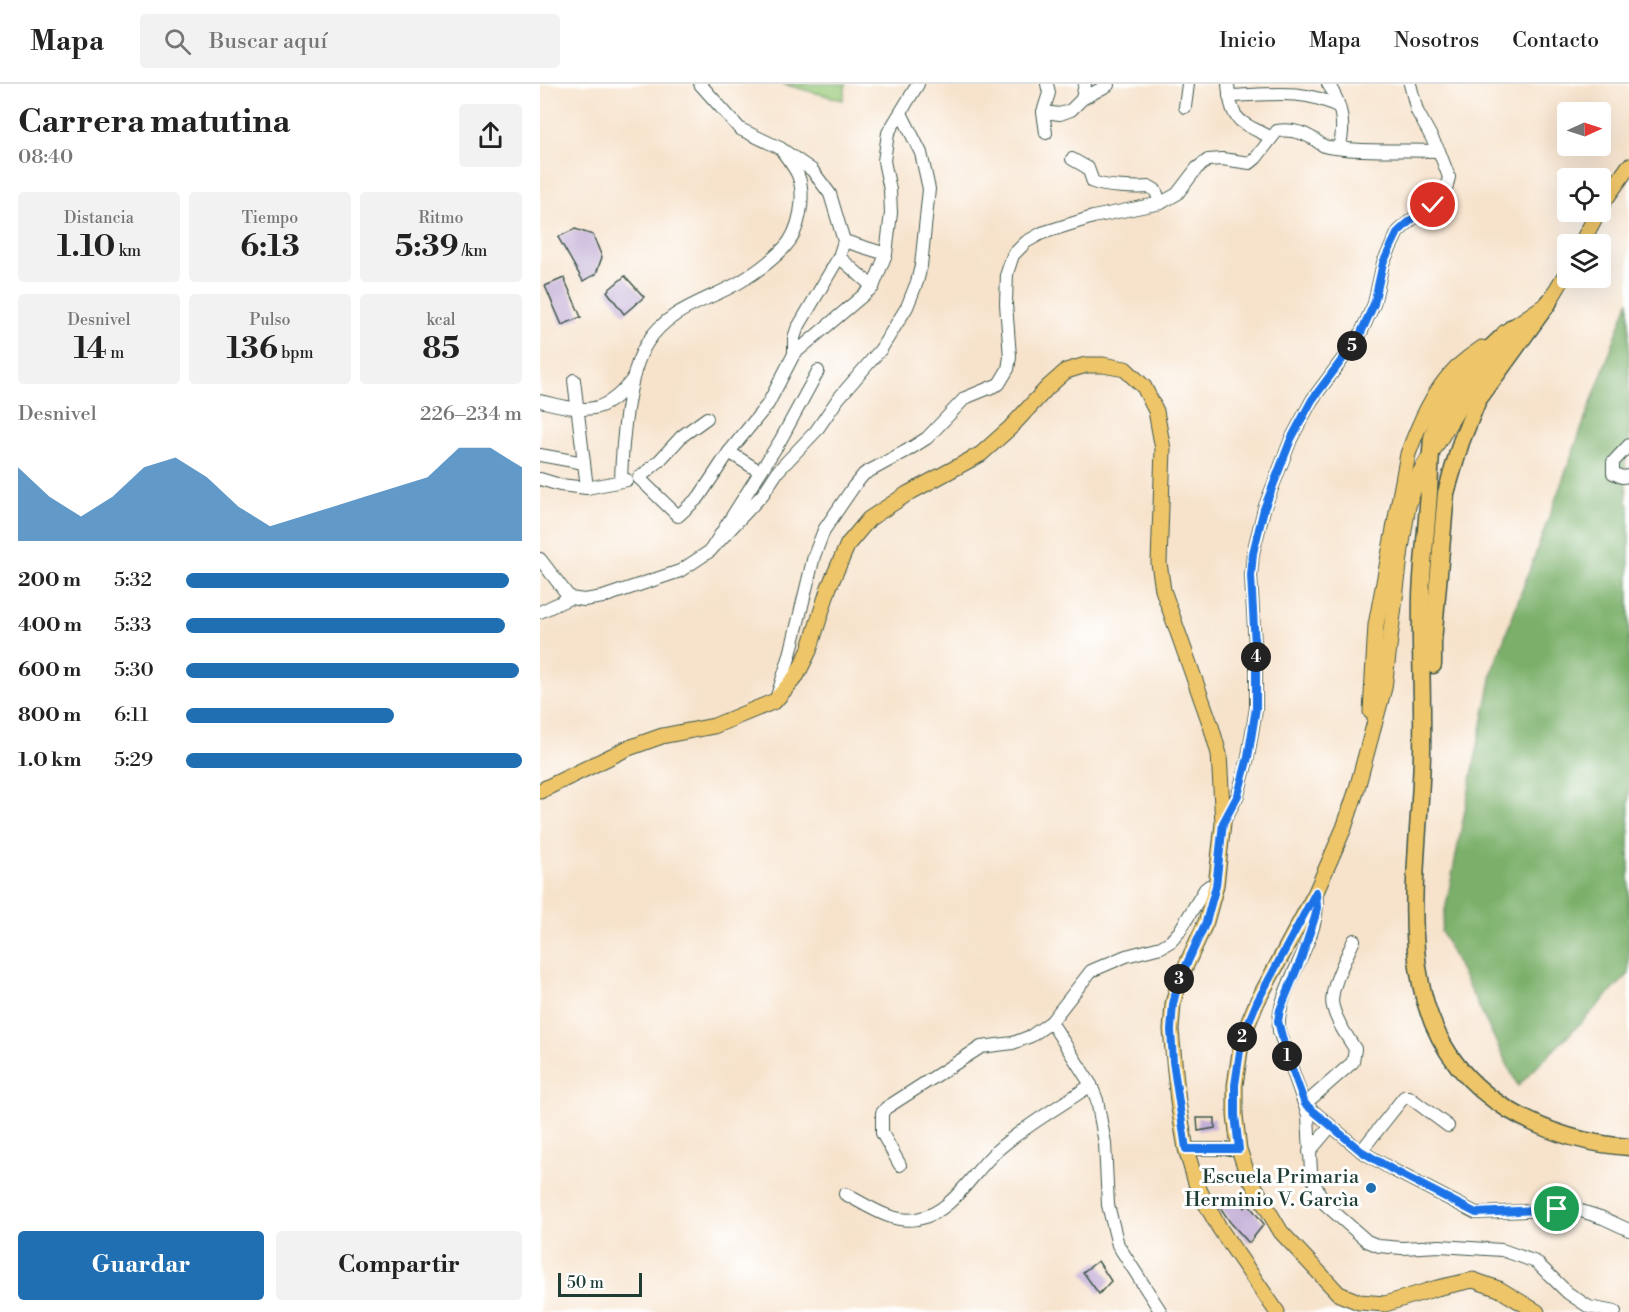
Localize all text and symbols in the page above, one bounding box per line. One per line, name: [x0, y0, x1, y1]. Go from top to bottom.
search box: [140, 14, 560, 68]
text: Mapa: [30, 24, 104, 59]
icon: search: [161, 25, 194, 58]
text: Buscar aquí: [209, 28, 328, 55]
text: Inicio: [1219, 28, 1276, 54]
text: Mapa: [1309, 28, 1361, 54]
text: Nosotros: [1394, 28, 1479, 54]
text: Contacto: [1512, 28, 1599, 54]
text: Carrera matutina: [18, 102, 290, 143]
north arrow: [1557, 102, 1611, 156]
map controls: [1557, 102, 1611, 288]
button: share: [459, 104, 522, 167]
text: 08:40: [18, 145, 73, 170]
button: locate: [1557, 168, 1611, 222]
pin: [1407, 179, 1458, 230]
icon: check: [1416, 188, 1449, 221]
text: Distancia: [64, 208, 134, 228]
text: Tiempo: [242, 208, 298, 228]
text: Ritmo: [419, 208, 463, 228]
text: 1.10: [57, 228, 115, 266]
text: 6:13: [240, 228, 300, 266]
text: 5:39: [395, 228, 459, 266]
button: layers: [1557, 234, 1611, 288]
text: km: [115, 241, 141, 261]
text: /km: [459, 241, 487, 261]
text: Desnivel: [68, 310, 130, 330]
text: Pulso: [250, 310, 290, 330]
text: kcal: [426, 310, 456, 330]
text: 14: [74, 330, 107, 368]
text: 136: [226, 330, 278, 368]
text: 85: [422, 330, 460, 368]
pin: 5: [1337, 331, 1367, 361]
text: 5: [1347, 336, 1357, 356]
text: m: [107, 343, 124, 363]
text: bpm: [278, 343, 314, 363]
text: Desnivel: [18, 402, 97, 427]
text: 226–234 m: [420, 402, 522, 427]
text: 200 m: [18, 568, 81, 593]
text: 5:32: [114, 568, 152, 593]
text: 400 m: [18, 613, 82, 638]
text: 5:33: [114, 613, 152, 638]
pin: 4: [1241, 642, 1271, 672]
text: 4: [1251, 647, 1261, 667]
text: 600 m: [18, 658, 81, 683]
text: 5:30: [114, 658, 154, 683]
text: 800 m: [18, 703, 81, 728]
text: 6:11: [114, 703, 149, 728]
text: 1.0 km: [18, 748, 82, 773]
text: 5:29: [114, 748, 153, 773]
pin: 3: [1164, 964, 1194, 994]
text: 3: [1174, 969, 1184, 989]
pin: 2: [1227, 1022, 1257, 1052]
text: 2: [1237, 1027, 1247, 1047]
pin: 1: [1272, 1041, 1302, 1071]
text: 1: [1283, 1046, 1291, 1066]
place label: Escuela Primaria Herminio V. Garcìa: [1185, 1165, 1360, 1213]
marker: Escuela Primaria Herminio V. Garcìa: [1364, 1181, 1378, 1195]
pin: [1531, 1183, 1582, 1234]
icon: arrive: [1540, 1192, 1573, 1225]
button: Guardar: [18, 1231, 264, 1300]
button: Compartir: [276, 1231, 522, 1300]
scale bar: [558, 1270, 642, 1298]
text: 50 m: [567, 1273, 604, 1293]

